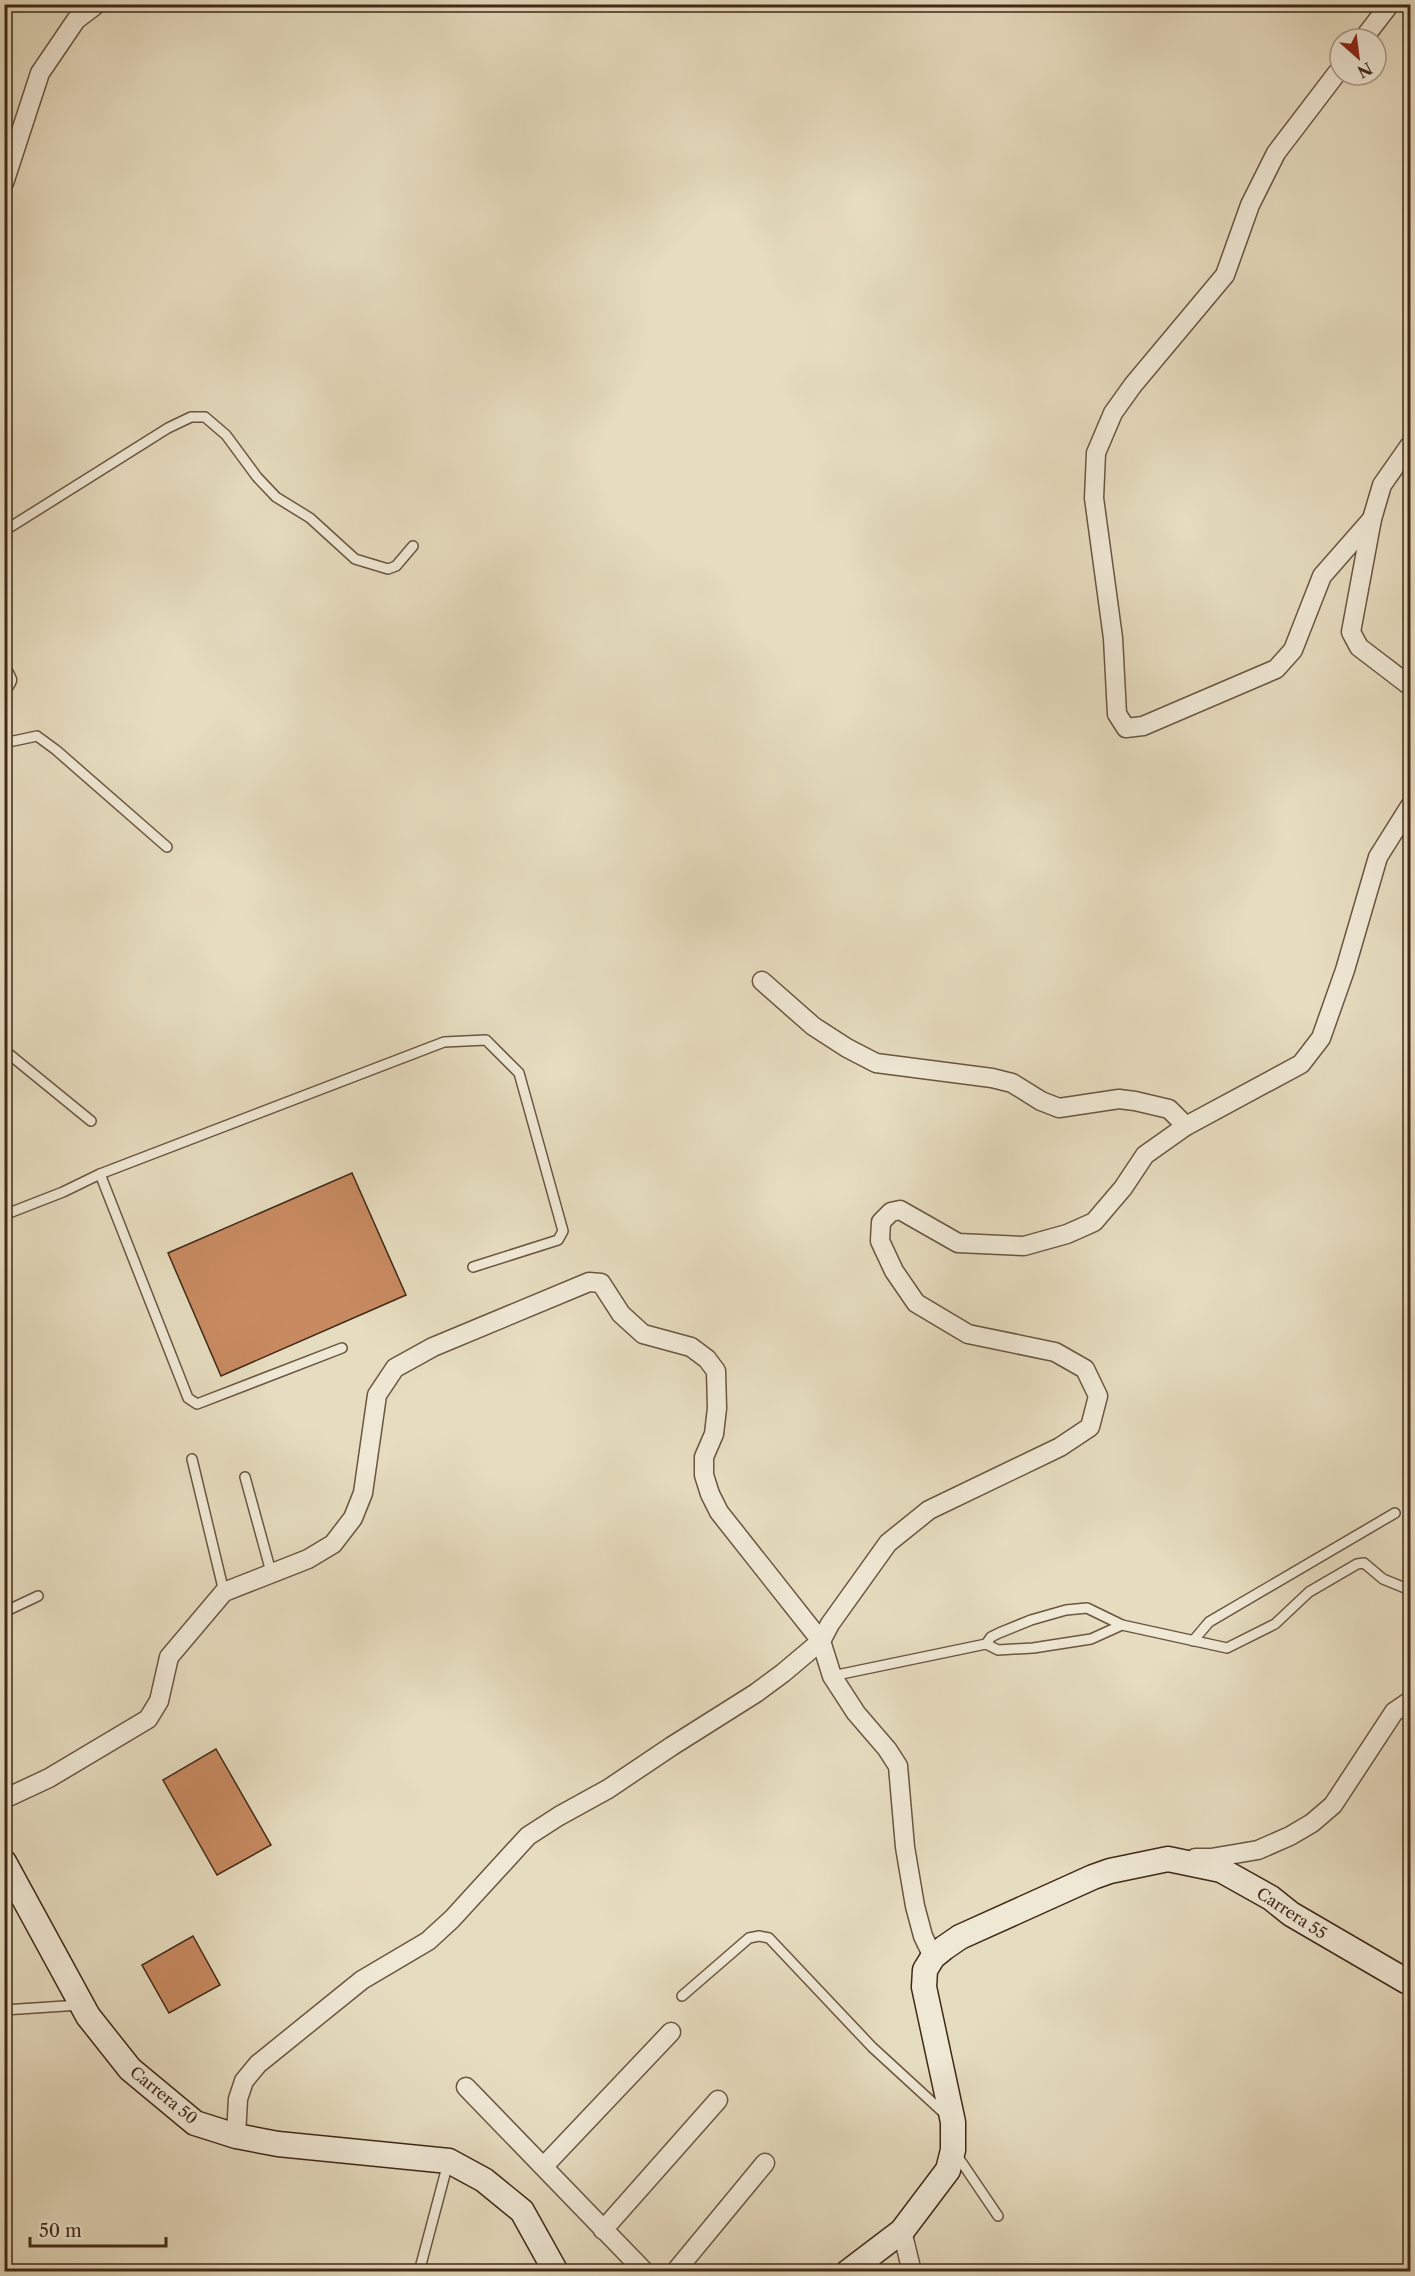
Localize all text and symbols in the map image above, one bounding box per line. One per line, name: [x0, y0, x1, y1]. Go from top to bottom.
north arrow: [1328, 27, 1388, 87]
text: N: [1354, 58, 1376, 82]
street label: Carrera 55: [1253, 1883, 1331, 1943]
street label: Carrera 50: [126, 2062, 202, 2128]
scale bar: [30, 2210, 166, 2248]
text: 50 m: [39, 2220, 82, 2242]

